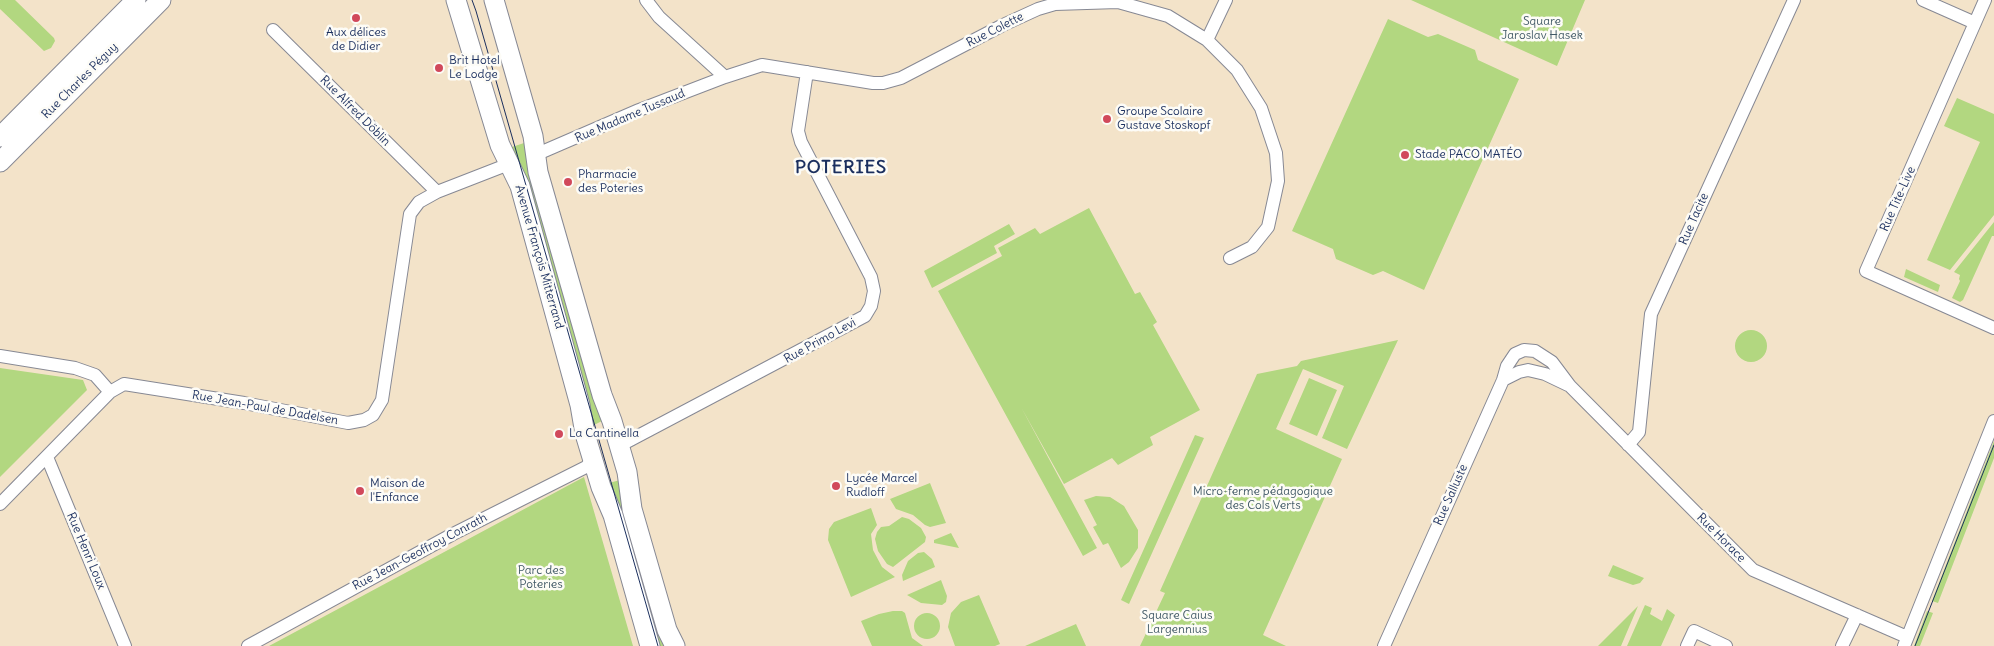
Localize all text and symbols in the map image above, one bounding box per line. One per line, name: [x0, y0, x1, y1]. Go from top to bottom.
street label: Rue Colette: [964, 10, 1026, 50]
marker: Aux délices de Didier: [350, 12, 362, 24]
park label: Square Jaroslav Hasek: [1501, 15, 1583, 43]
place label: Aux délices de Didier: [326, 26, 386, 54]
street label: Rue Charles Péguy: [39, 40, 121, 122]
place label: Brit Hotel Le Lodge: [449, 54, 500, 82]
marker: Brit Hotel Le Lodge: [433, 62, 445, 74]
street label: Rue Alfred Döblin: [317, 73, 393, 149]
street label: Rue Madame Tussaud: [573, 86, 687, 146]
place label: Groupe Scolaire Gustave Stoskopf: [1117, 105, 1210, 133]
marker: Groupe Scolaire Gustave Stoskopf: [1101, 113, 1113, 125]
place label: Stade PACO MATÉO: [1415, 148, 1522, 162]
marker: Stade PACO MATÉO: [1399, 149, 1411, 161]
district label: POTERIES: [794, 157, 888, 179]
street label: Rue Tite-Live: [1877, 164, 1919, 234]
place label: Pharmacie des Poteries: [578, 168, 643, 196]
marker: Pharmacie des Poteries: [562, 176, 574, 188]
street label: Avenue François Mitterrand: [512, 183, 566, 331]
street label: Rue Tacite: [1676, 191, 1712, 247]
street label: Rue Primo Levi: [782, 315, 858, 367]
street label: Rue Jean-Paul de Dadelsen: [191, 388, 339, 428]
place label: La Cantinella: [569, 427, 639, 441]
marker: La Cantinella: [553, 428, 565, 440]
street label: Rue Salluste: [1431, 462, 1471, 528]
place label: Lycée Marcel Rudloff: [846, 472, 917, 500]
place label: Maison de l'Enfance: [370, 477, 425, 505]
marker: Lycée Marcel Rudloff: [830, 480, 842, 492]
marker: Maison de l'Enfance: [354, 485, 366, 497]
park label: Micro-ferme pédagogique des Cols Verts: [1193, 485, 1333, 513]
street label: Rue Henri Loux: [63, 510, 109, 592]
street label: Rue Jean-Geoffroy Conrath: [350, 510, 490, 594]
street label: Rue Horace: [1694, 511, 1748, 565]
park label: Parc des Poteries: [518, 564, 564, 592]
park label: Square Caius Largennius: [1142, 609, 1212, 637]

